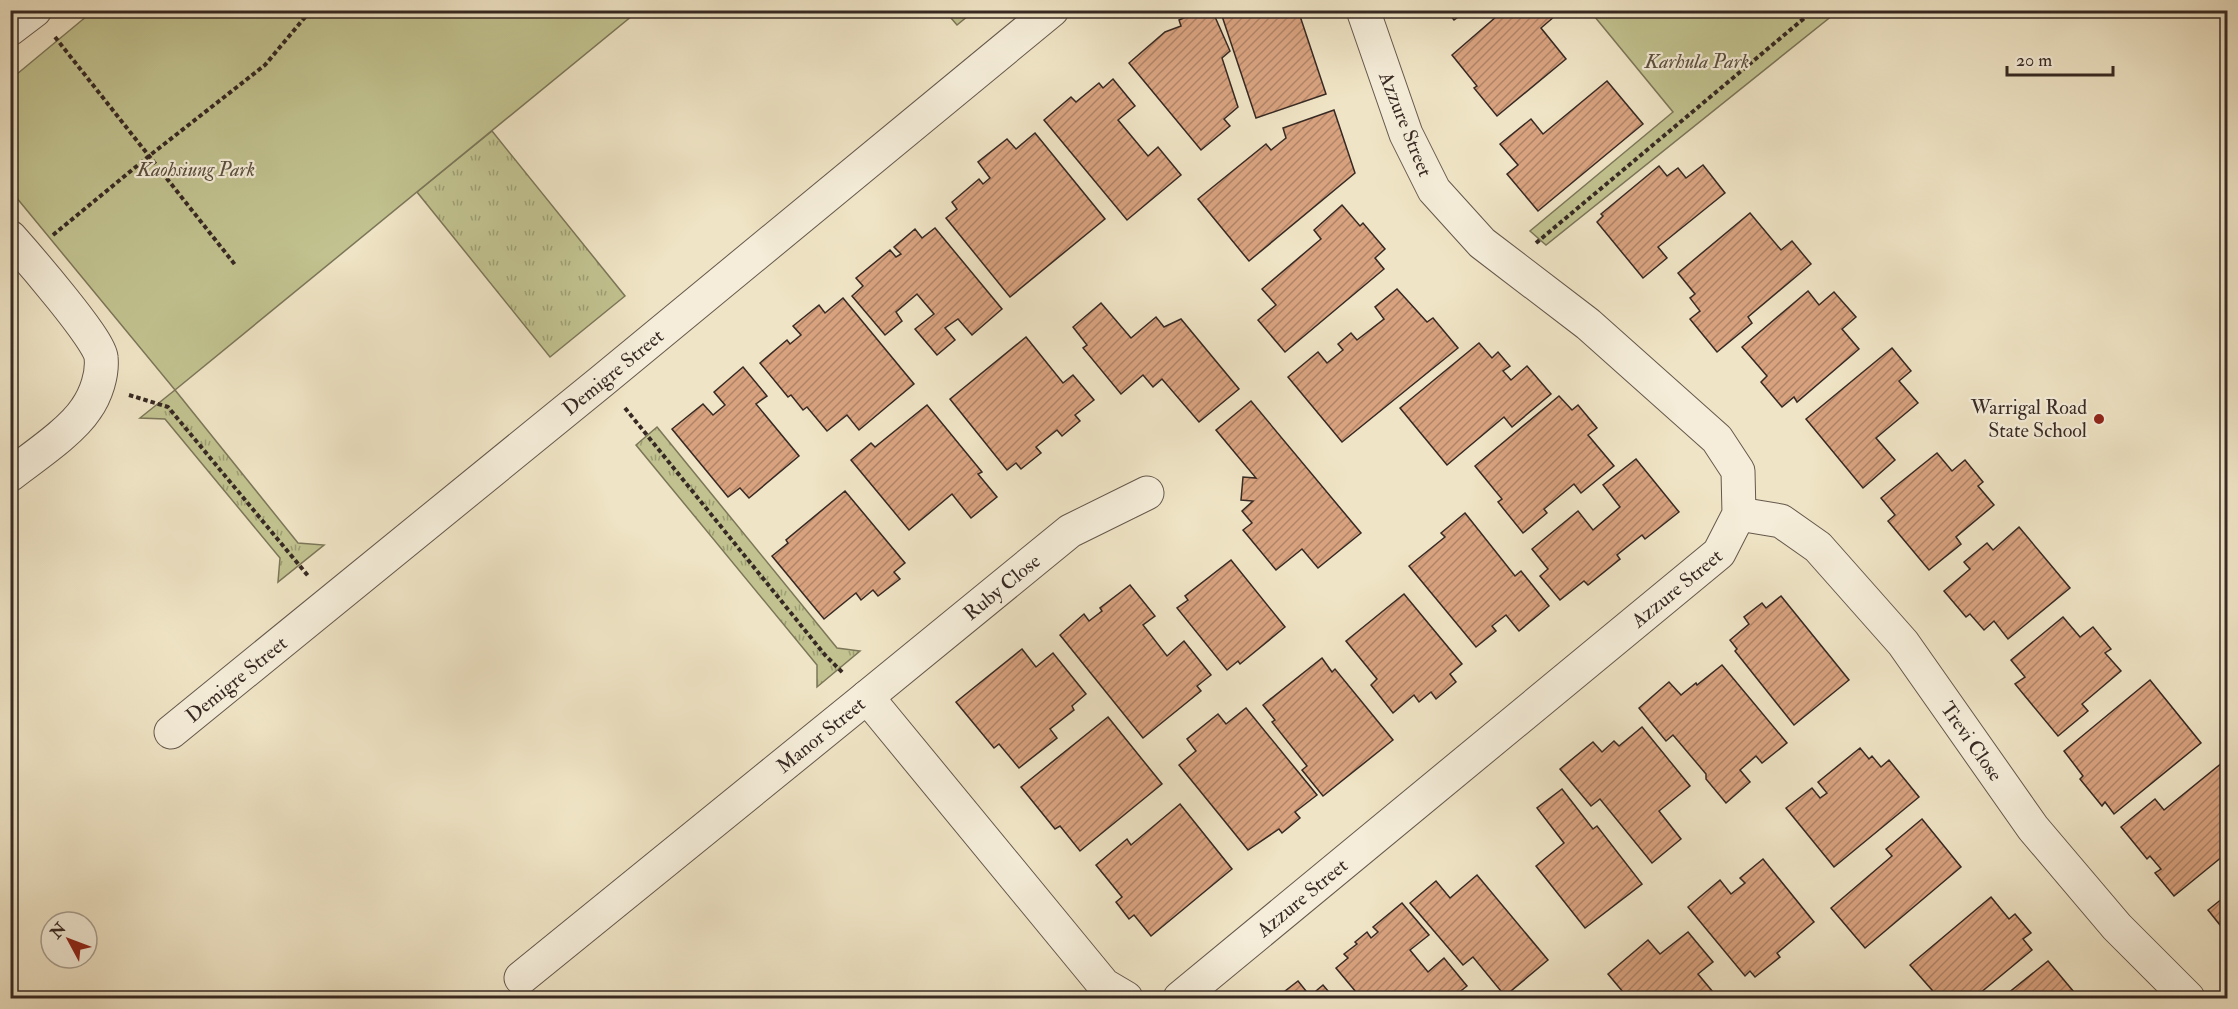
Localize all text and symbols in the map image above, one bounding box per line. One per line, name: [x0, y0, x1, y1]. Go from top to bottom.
scale bar: [2007, 39, 2114, 77]
park label: Karhula Park: [1644, 49, 1749, 74]
text: 20 m: [2016, 49, 2052, 72]
street label: Azzure Street: [1373, 67, 1438, 181]
park label: Kaohsiung Park: [136, 157, 255, 182]
street label: Demigre Street: [557, 323, 669, 421]
place label: Warrigal Road State School: [1970, 395, 2087, 443]
marker: Warrigal Road State School: [2092, 412, 2106, 426]
street label: Azzure Street: [1626, 543, 1728, 634]
street label: Ruby Close: [959, 549, 1045, 626]
street label: Demigre Street: [181, 630, 293, 728]
street label: Manor Street: [771, 691, 871, 779]
street label: Trevi Close: [1935, 697, 2008, 786]
street label: Azzure Street: [1251, 853, 1353, 943]
north arrow: [39, 910, 99, 970]
text: N: [46, 918, 71, 944]

